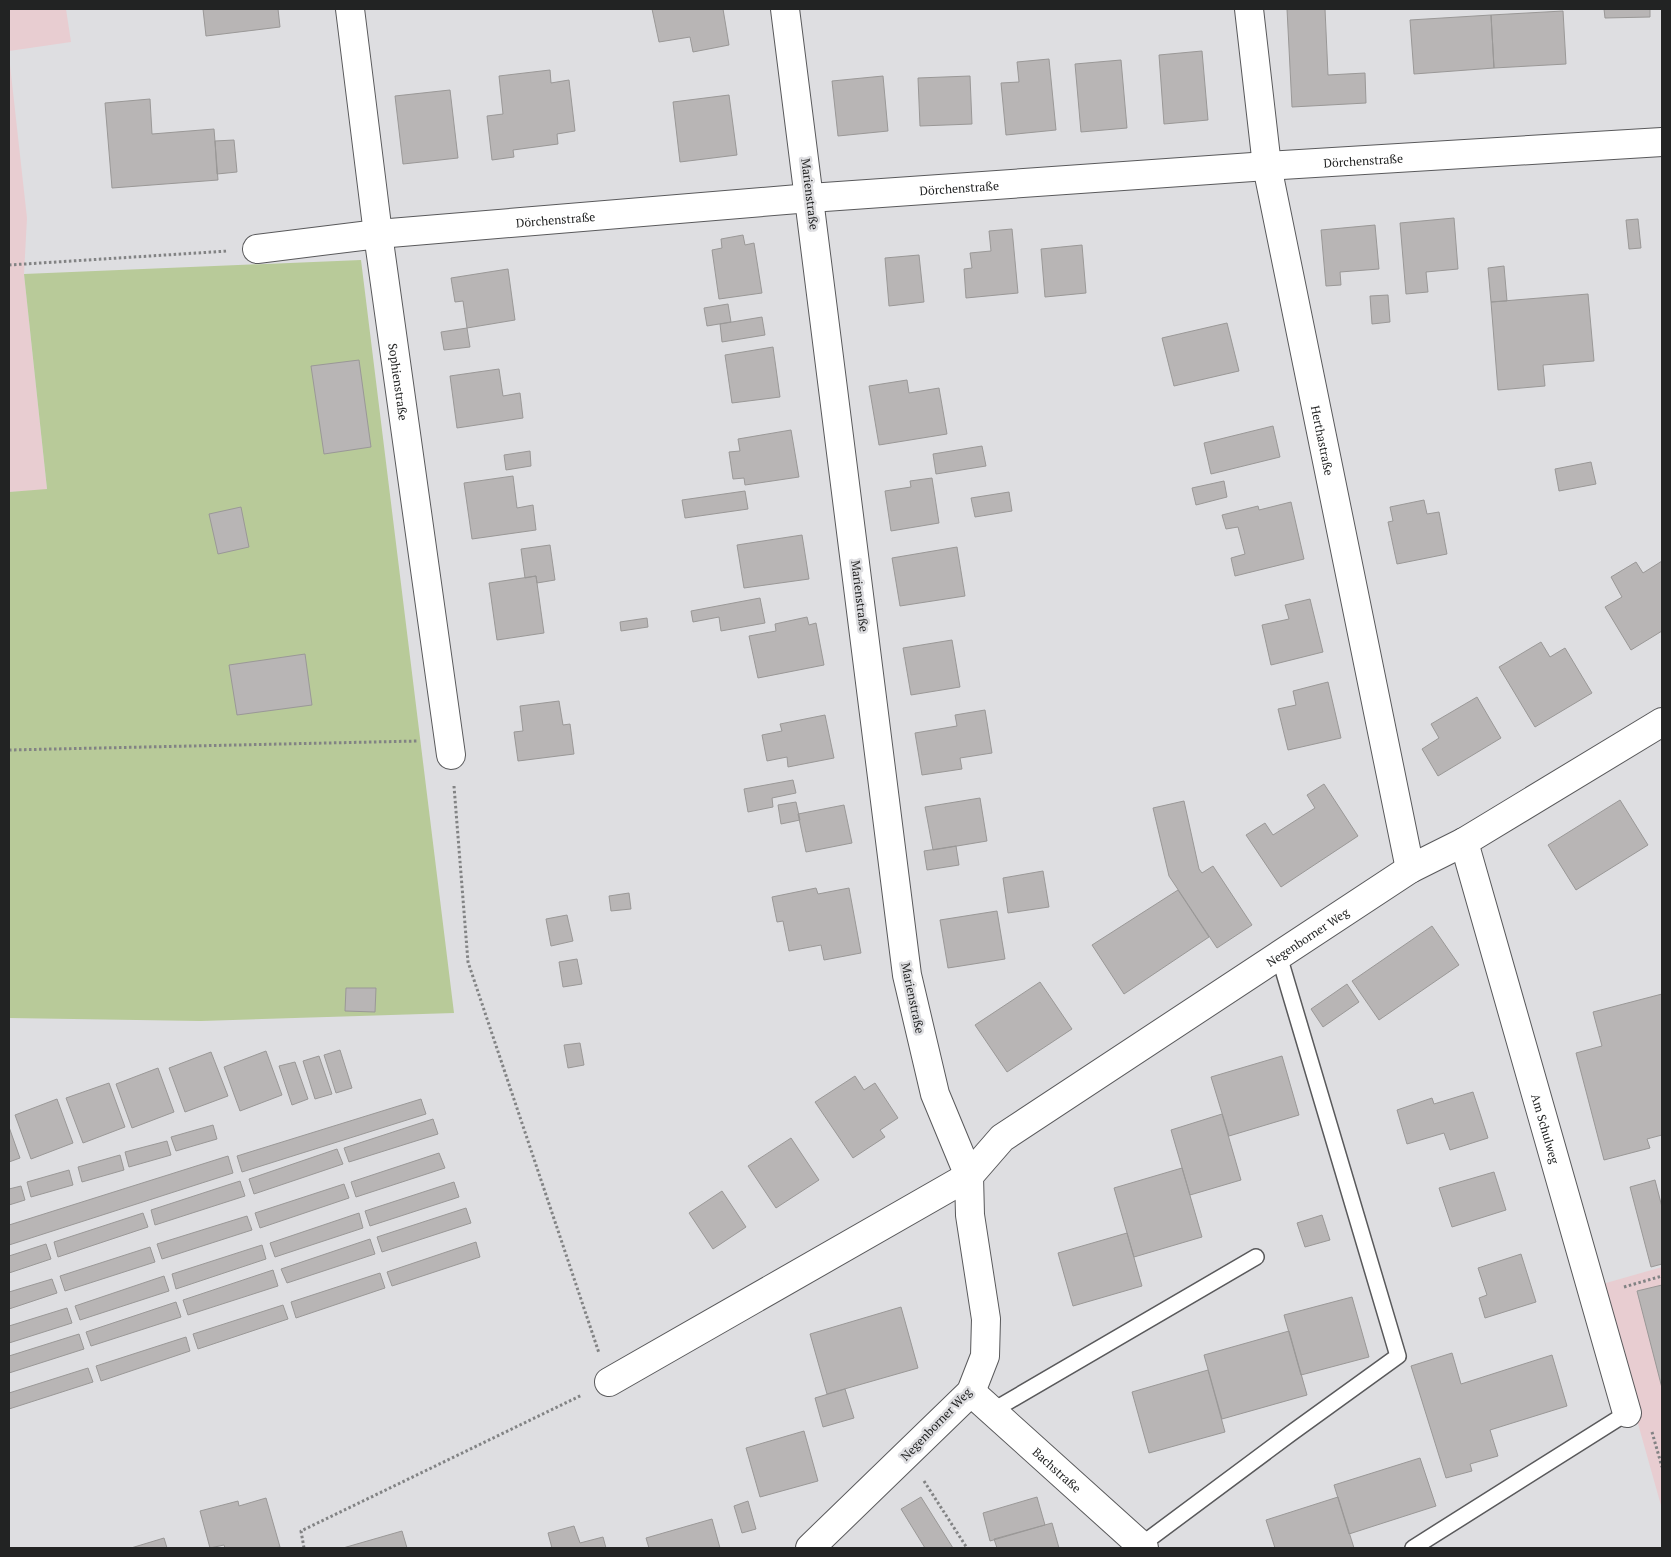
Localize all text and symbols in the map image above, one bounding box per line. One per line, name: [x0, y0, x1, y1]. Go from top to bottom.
street label: Dörchenstraße: [1323, 150, 1403, 170]
street label: Marienstraße: [798, 157, 822, 231]
street label: Dörchenstraße: [919, 177, 999, 198]
street label: Dörchenstraße: [515, 208, 596, 230]
street label: Sophienstraße: [386, 342, 412, 421]
street label: Herthastraße: [1308, 404, 1337, 477]
street label: Marienstraße: [848, 559, 872, 633]
street label: Negenborner Weg: [1263, 904, 1352, 969]
street label: Marienstraße: [898, 961, 928, 1035]
street label: Am Schulweg: [1529, 1092, 1563, 1166]
street label: Negenborner Weg: [897, 1384, 975, 1464]
street label: Bachstraße: [1030, 1444, 1084, 1495]

